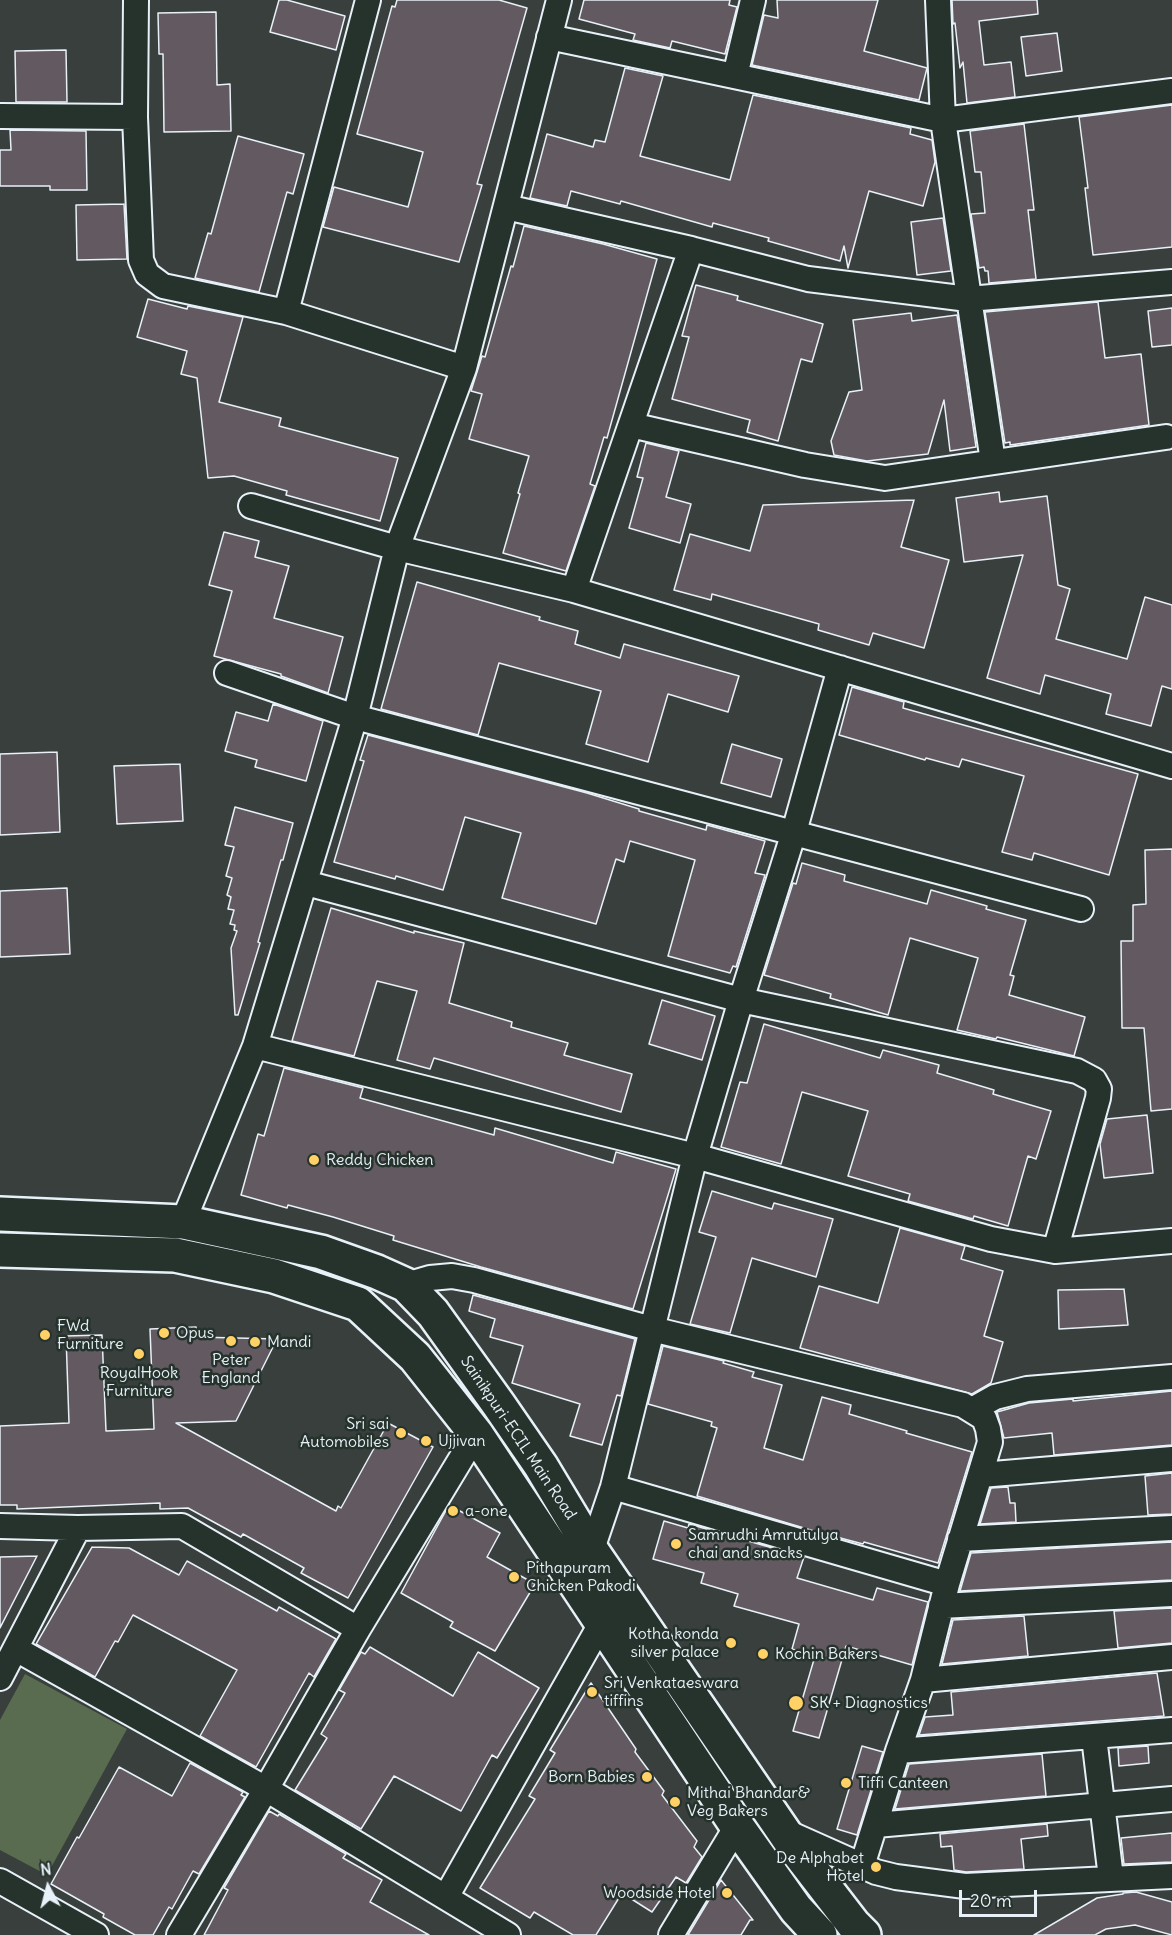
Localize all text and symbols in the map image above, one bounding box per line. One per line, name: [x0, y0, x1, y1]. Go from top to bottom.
place label: Reddy Chicken: [326, 1150, 434, 1170]
marker: Reddy Chicken: [307, 1153, 321, 1167]
place label: FWd Furniture: [57, 1316, 124, 1354]
place label: Opus: [176, 1323, 214, 1343]
marker: Opus: [157, 1326, 171, 1340]
marker: FWd Furniture: [38, 1328, 52, 1342]
place label: Mandi: [267, 1332, 311, 1352]
marker: Peter England: [224, 1334, 238, 1348]
marker: Mandi: [248, 1335, 262, 1349]
marker: RoyalHook Furniture: [132, 1347, 146, 1361]
place label: Peter England: [202, 1350, 260, 1388]
street label: Sainikpuri-ECIL Main Road: [456, 1352, 580, 1524]
place label: RoyalHook Furniture: [100, 1363, 178, 1401]
place label: Sri sai Automobiles: [300, 1414, 389, 1452]
marker: Sri sai Automobiles: [394, 1426, 408, 1440]
place label: Ujjivan: [438, 1431, 486, 1451]
marker: Ujjivan: [419, 1434, 433, 1448]
place label: a-one: [465, 1501, 508, 1521]
marker: a-one: [446, 1504, 460, 1518]
place label: Samrudhi Amrutulya chai and snacks: [688, 1525, 839, 1563]
marker: Samrudhi Amrutulya chai and snacks: [669, 1537, 683, 1551]
place label: Pithapuram Chicken Pakodi: [526, 1558, 636, 1596]
marker: Pithapuram Chicken Pakodi: [507, 1570, 521, 1584]
place label: Kotha konda silver palace: [628, 1624, 719, 1662]
marker: Kotha konda silver palace: [724, 1636, 738, 1650]
place label: Kochin Bakers: [775, 1644, 878, 1664]
marker: Kochin Bakers: [756, 1647, 770, 1661]
place label: Sri Venkataeswara tiffins: [604, 1673, 739, 1711]
marker: Sri Venkataeswara tiffins: [585, 1685, 599, 1699]
place label: SK + Diagnostics: [810, 1693, 928, 1713]
marker: SK + Diagnostics: [787, 1694, 805, 1712]
place label: Born Babies: [548, 1767, 635, 1787]
marker: Born Babies: [640, 1770, 654, 1784]
place label: Tiffi Canteen: [858, 1773, 948, 1793]
marker: Tiffi Canteen: [839, 1776, 853, 1790]
place label: Mithai Bhandar& Veg Bakers: [687, 1783, 810, 1821]
marker: Mithai Bhandar& Veg Bakers: [668, 1795, 682, 1809]
place label: De Alphabet Hotel: [776, 1848, 864, 1886]
north arrow: [18, 1857, 78, 1917]
text: N: [39, 1859, 53, 1880]
marker: De Alphabet Hotel: [869, 1860, 883, 1874]
scale bar: [962, 1878, 1040, 1916]
place label: Woodside Hotel: [603, 1883, 715, 1903]
marker: Woodside Hotel: [720, 1886, 734, 1900]
text: 20 m: [970, 1889, 1012, 1912]

